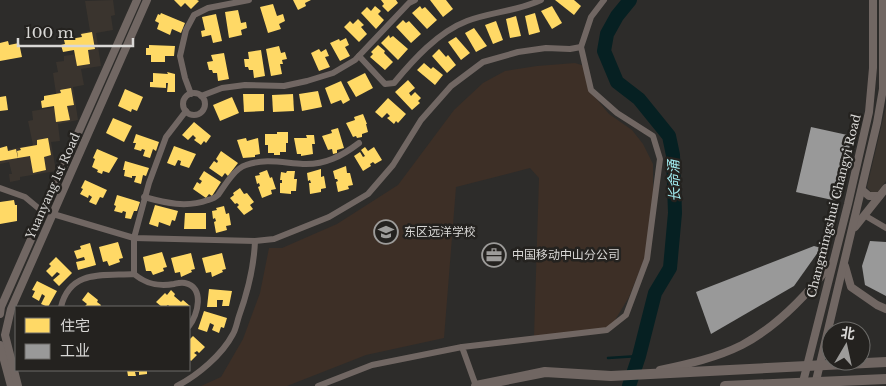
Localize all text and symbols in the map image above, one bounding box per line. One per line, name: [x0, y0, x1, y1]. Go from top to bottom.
scale bar: [18, 15, 132, 47]
text: 100 m: [25, 23, 74, 42]
street label: Changmingshui Changyi Road: [803, 112, 864, 299]
street label: Yuanyang 1st Road: [22, 130, 83, 242]
water label: 长命涌: [664, 158, 684, 202]
school or university icon: 东区远洋学校: [373, 219, 399, 245]
place label: 东区远洋学校: [404, 224, 476, 239]
office icon: 中国移动中山分公司: [481, 242, 507, 268]
place label: 中国移动中山分公司: [512, 247, 620, 262]
legend: [15, 306, 190, 371]
text: 住宅: [60, 316, 90, 335]
north arrow: [821, 321, 871, 371]
text: 北: [840, 323, 856, 343]
text: 工业: [60, 341, 90, 360]

